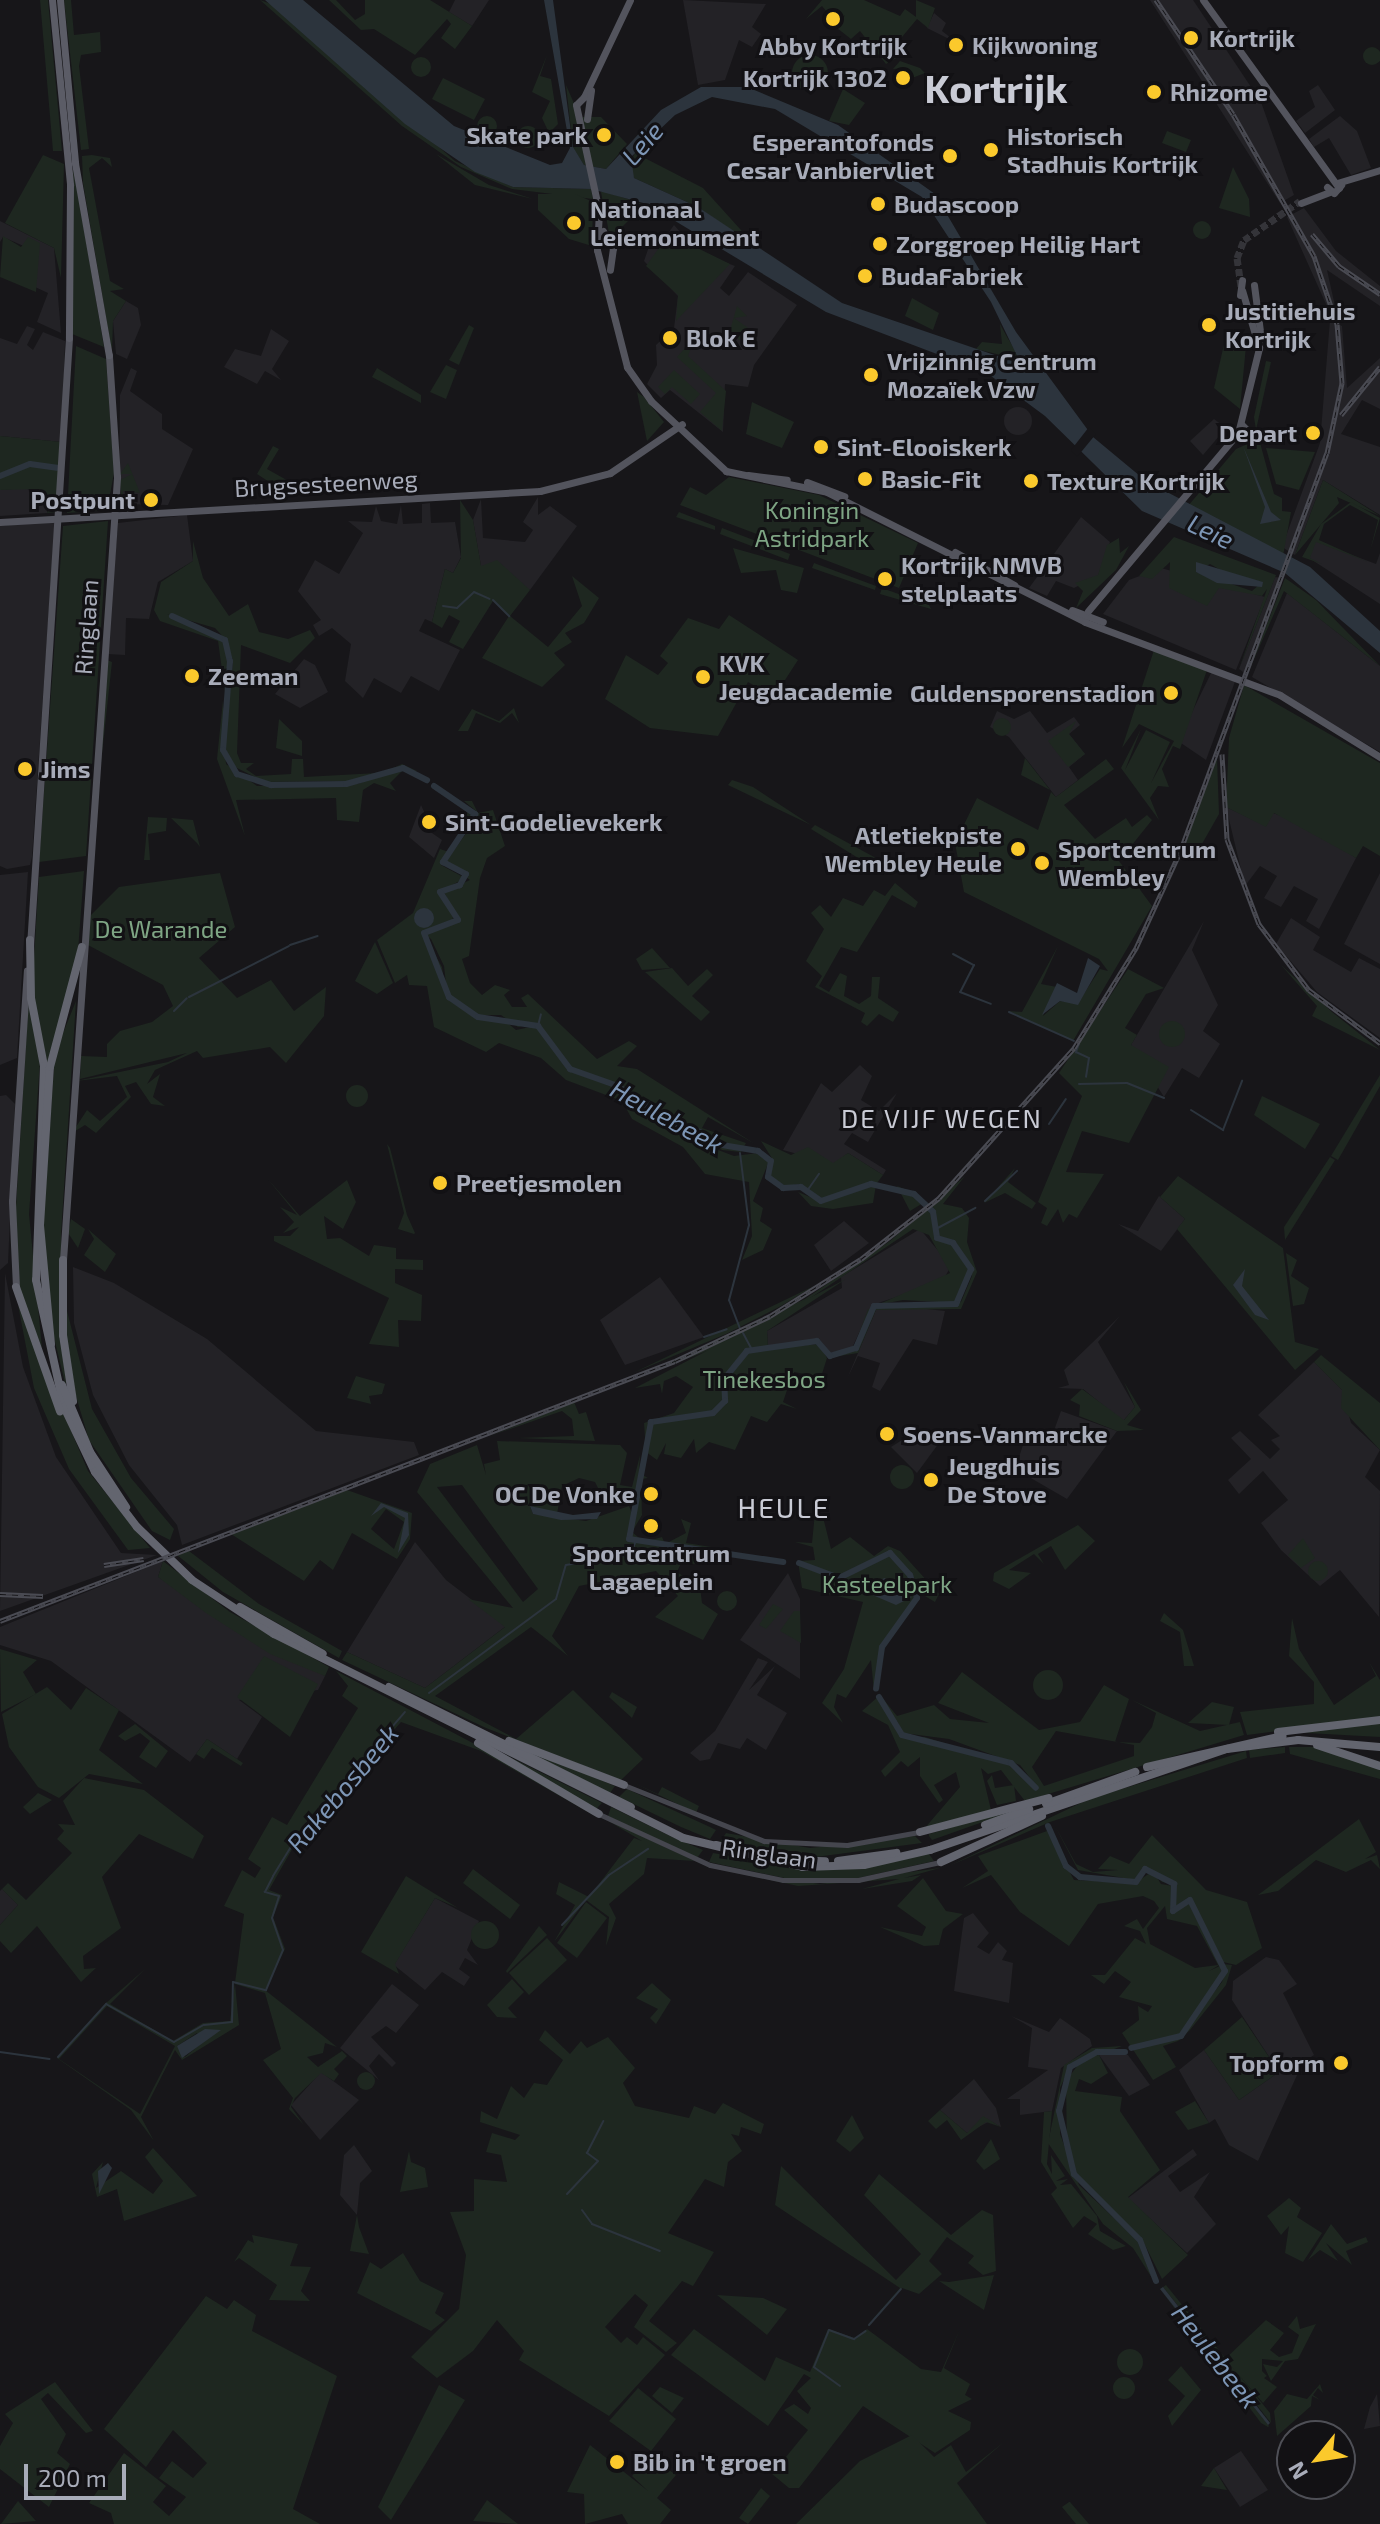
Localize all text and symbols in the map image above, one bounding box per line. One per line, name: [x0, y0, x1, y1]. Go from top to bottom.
marker: Abby Kortrijk: [824, 10, 842, 28]
place label: Kortrijk: [1209, 24, 1295, 52]
marker: Kortrijk: [1180, 27, 1202, 49]
place label: Kijkwoning: [972, 31, 1098, 59]
place label: Abby Kortrijk: [759, 32, 907, 60]
marker: Kijkwoning: [947, 36, 965, 54]
district label: Kortrijk: [924, 63, 1068, 111]
place label: Kortrijk 1302: [743, 64, 887, 92]
marker: Kortrijk 1302: [894, 69, 912, 87]
place label: Rhizome: [1170, 78, 1268, 106]
marker: Rhizome: [1145, 83, 1163, 101]
water label: Leie: [615, 115, 669, 171]
place label: Skate park: [467, 121, 588, 149]
place label: Historisch Stadhuis Kortrijk: [1007, 122, 1198, 178]
marker: Skate park: [595, 126, 613, 144]
place label: Esperantofonds Cesar Vanbiervliet: [726, 128, 934, 184]
marker: Historisch Stadhuis Kortrijk: [982, 141, 1000, 159]
marker: Esperantofonds Cesar Vanbiervliet: [941, 147, 959, 165]
place label: Budascoop: [894, 190, 1019, 218]
place label: Nationaal Leiemonument: [590, 195, 759, 251]
marker: Budascoop: [869, 195, 887, 213]
marker: Nationaal Leiemonument: [565, 214, 583, 232]
place label: Zorggroep Heilig Hart: [896, 230, 1140, 258]
marker: Zorggroep Heilig Hart: [871, 235, 889, 253]
place label: BudaFabriek: [881, 262, 1023, 290]
marker: BudaFabriek: [856, 267, 874, 285]
place label: Justitiehuis Kortrijk: [1225, 297, 1355, 353]
marker: Justitiehuis Kortrijk: [1200, 316, 1218, 334]
place label: Blok E: [686, 324, 756, 352]
marker: Blok E: [661, 329, 679, 347]
place label: Vrijzinnig Centrum Mozaïek Vzw: [887, 347, 1097, 403]
marker: Vrijzinnig Centrum Mozaïek Vzw: [862, 366, 880, 384]
place label: Depart: [1219, 419, 1297, 447]
marker: Depart: [1304, 424, 1322, 442]
place label: Sint-Elooiskerk: [837, 433, 1011, 461]
marker: Sint-Elooiskerk: [812, 438, 830, 456]
street label: Brugsesteenweg: [234, 464, 418, 502]
place label: Basic-Fit: [881, 465, 981, 493]
place label: Texture Kortrijk: [1047, 467, 1225, 495]
marker: Basic-Fit: [856, 470, 874, 488]
marker: Texture Kortrijk: [1022, 472, 1040, 490]
place label: Postpunt: [31, 486, 135, 514]
marker: Postpunt: [142, 491, 160, 509]
park label: Koningin Astridpark: [755, 496, 869, 552]
water label: Leie: [1183, 507, 1239, 555]
place label: Kortrijk NMVB stelplaats: [901, 551, 1062, 607]
marker: Kortrijk NMVB stelplaats: [876, 570, 894, 588]
street label: Ringlaan: [68, 578, 104, 676]
place label: KVK Jeugdacademie: [719, 649, 893, 705]
place label: Zeeman: [208, 662, 298, 690]
marker: Zeeman: [183, 667, 201, 685]
marker: KVK Jeugdacademie: [694, 668, 712, 686]
place label: Guldensporenstadion: [910, 679, 1155, 707]
marker: Guldensporenstadion: [1162, 684, 1180, 702]
place label: Jims: [41, 755, 90, 783]
marker: Jims: [16, 760, 34, 778]
place label: Sint-Godelievekerk: [445, 808, 662, 836]
marker: Sint-Godelievekerk: [420, 813, 438, 831]
place label: Atletiekpiste Wembley Heule: [824, 821, 1002, 877]
place label: Sportcentrum Wembley: [1058, 835, 1216, 891]
marker: Atletiekpiste Wembley Heule: [1009, 840, 1027, 858]
marker: Sportcentrum Wembley: [1033, 854, 1051, 872]
park label: De Warande: [94, 915, 228, 943]
water label: Heulebeek: [605, 1072, 729, 1160]
district label: DE VIJF WEGEN: [840, 1102, 1044, 1134]
place label: Preetjesmolen: [456, 1169, 622, 1197]
marker: Preetjesmolen: [431, 1174, 449, 1192]
park label: Tinekesbos: [702, 1365, 826, 1393]
place label: Soens-Vanmarcke: [903, 1420, 1108, 1448]
marker: Soens-Vanmarcke: [878, 1425, 896, 1443]
place label: Jeugdhuis De Stove: [947, 1452, 1060, 1508]
marker: Jeugdhuis De Stove: [922, 1471, 940, 1489]
place label: OC De Vonke: [495, 1480, 635, 1508]
marker: OC De Vonke: [642, 1485, 660, 1503]
district label: HEULE: [737, 1490, 831, 1524]
marker: Sportcentrum Lagaeplein: [642, 1517, 660, 1535]
place label: Sportcentrum Lagaeplein: [572, 1539, 730, 1595]
park label: Kasteelpark: [822, 1570, 952, 1598]
water label: Rakebosbeek: [280, 1718, 404, 1858]
street label: Ringlaan: [720, 1832, 818, 1874]
place label: Topform: [1229, 2049, 1325, 2077]
marker: Topform: [1332, 2054, 1350, 2072]
water label: Heulebeek: [1166, 2298, 1266, 2414]
north arrow: [1276, 2420, 1356, 2500]
scale bar: [28, 2448, 130, 2498]
place label: Bib in 't groen: [633, 2448, 787, 2476]
marker: Bib in 't groen: [608, 2453, 626, 2471]
text: N: [1282, 2458, 1312, 2484]
text: 200 m: [38, 2463, 107, 2492]

